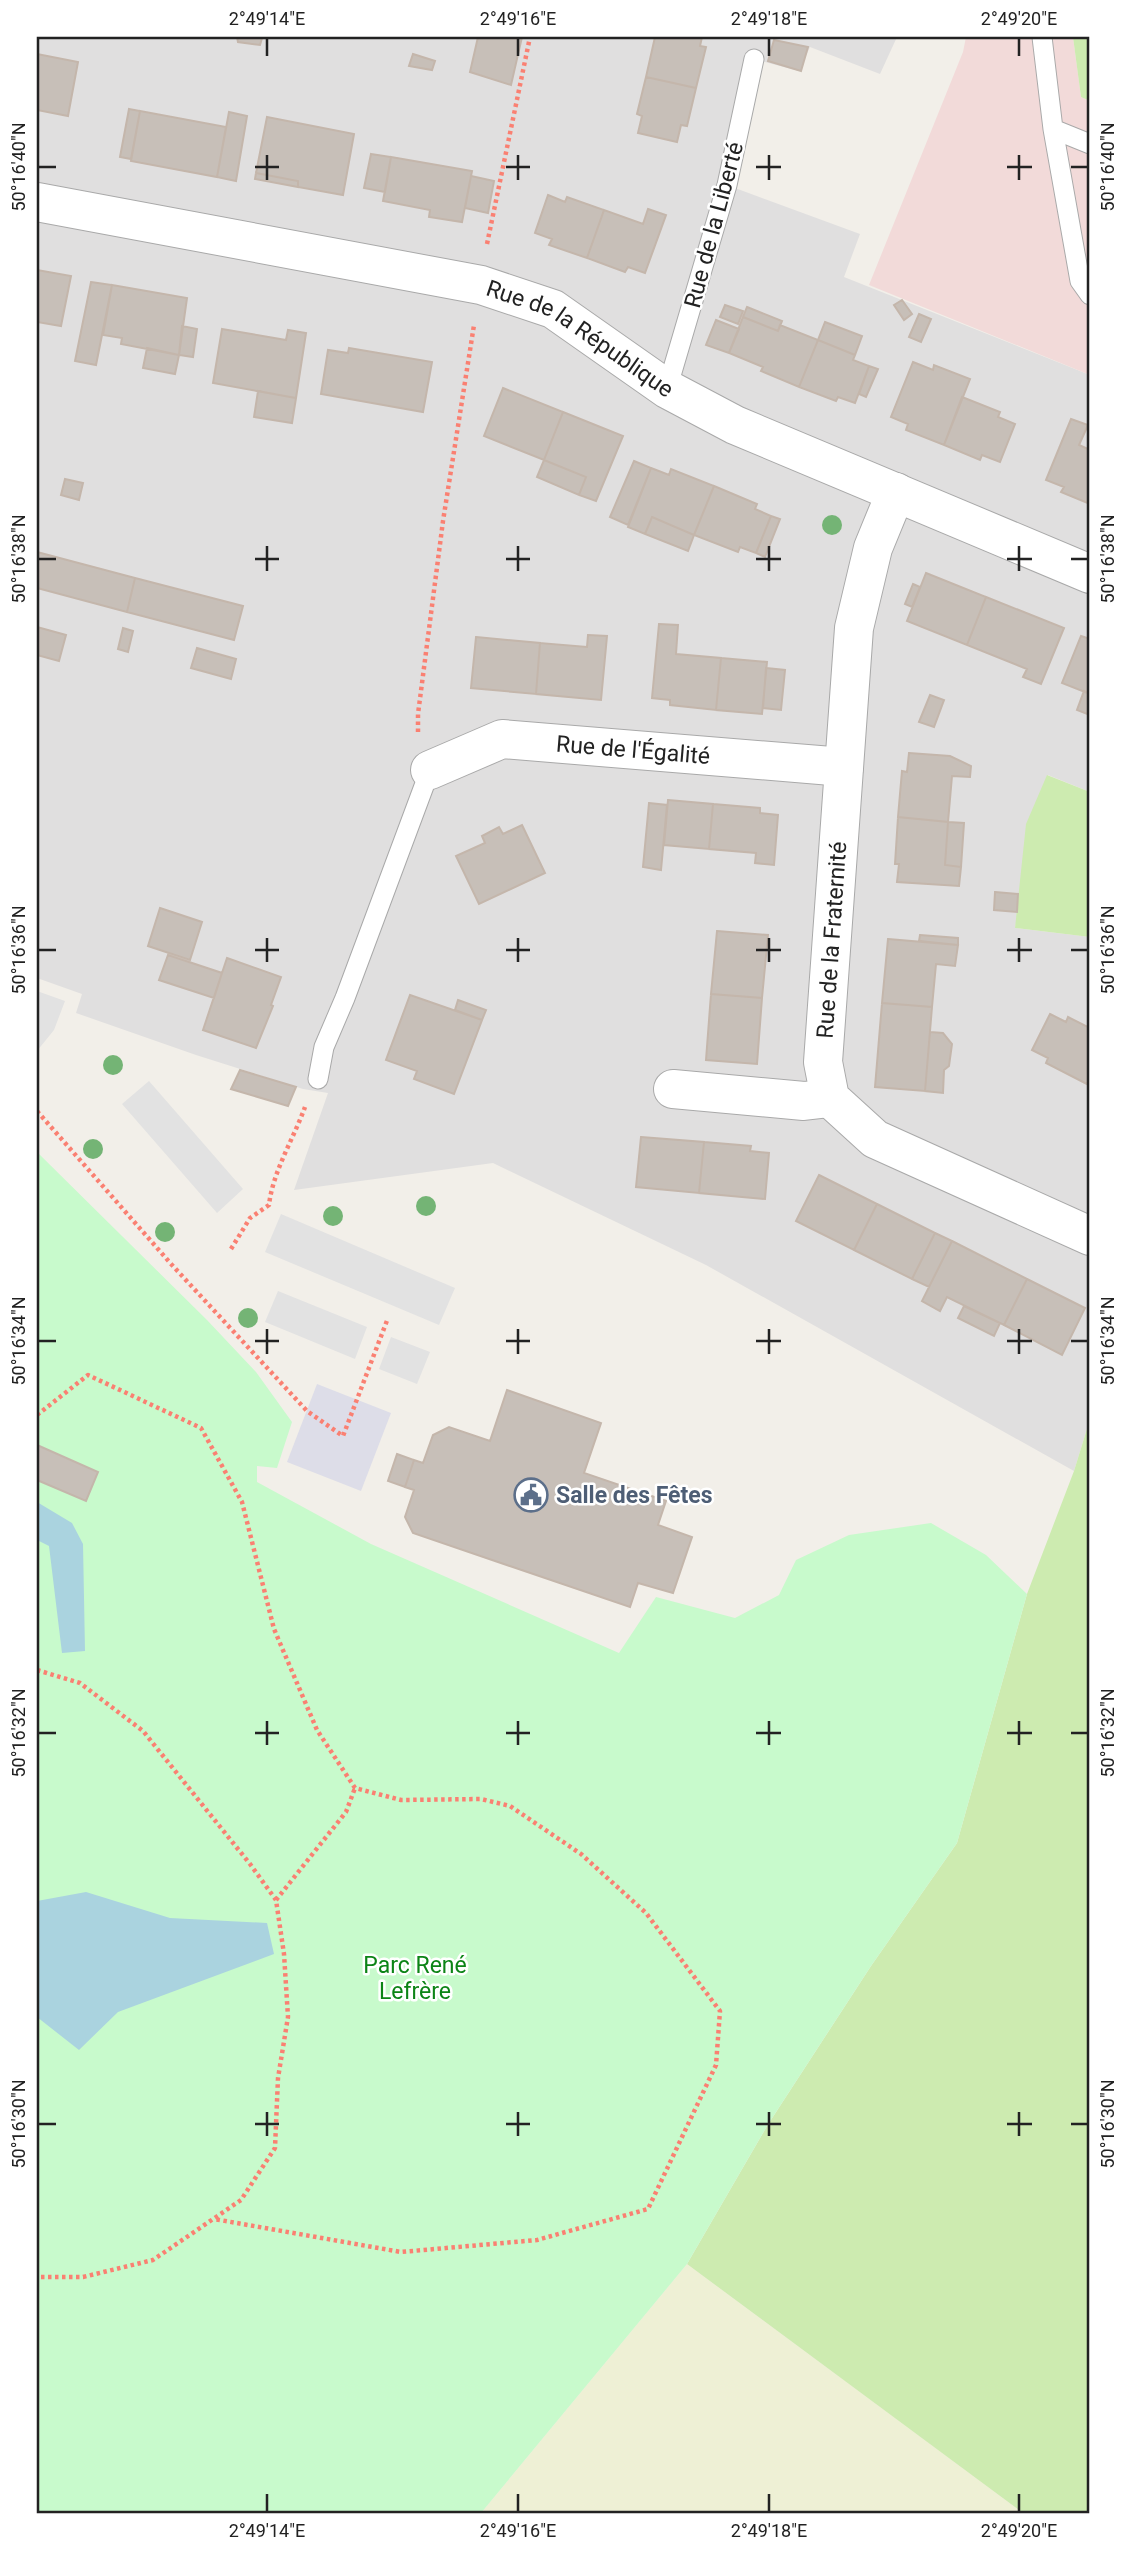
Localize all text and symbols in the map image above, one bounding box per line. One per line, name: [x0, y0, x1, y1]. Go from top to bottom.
text: 2°49'14"E: [229, 8, 305, 29]
text: 2°49'16"E: [480, 8, 556, 29]
text: 2°49'18"E: [731, 8, 807, 29]
text: 2°49'20"E: [981, 8, 1057, 29]
text: 50°16'40"N: [8, 122, 29, 212]
text: 50°16'40"N: [1097, 122, 1118, 212]
street label: Rue de la Liberté: [679, 139, 749, 311]
street label: Rue de la République: [483, 274, 679, 403]
text: 50°16'38"N: [8, 514, 29, 604]
text: 50°16'38"N: [1097, 514, 1118, 604]
street label: Rue de l'Égalité: [555, 730, 711, 769]
street label: Rue de la Fraternité: [812, 841, 852, 1039]
text: 50°16'36"N: [8, 905, 29, 995]
text: 50°16'36"N: [1097, 905, 1118, 995]
text: 50°16'34"N: [8, 1296, 29, 1386]
text: 50°16'34"N: [1097, 1296, 1118, 1386]
public building icon: Salle des Fêtes: [512, 1476, 550, 1514]
place label: Salle des Fêtes: [556, 1482, 713, 1509]
text: 50°16'32"N: [8, 1688, 29, 1778]
text: 50°16'32"N: [1097, 1688, 1118, 1778]
park label: Parc René Lefrère: [363, 1952, 467, 2005]
text: 50°16'30"N: [8, 2079, 29, 2169]
text: 50°16'30"N: [1097, 2079, 1118, 2169]
text: 2°49'14"E: [229, 2520, 305, 2541]
text: 2°49'16"E: [480, 2520, 556, 2541]
text: 2°49'18"E: [731, 2520, 807, 2541]
text: 2°49'20"E: [981, 2520, 1057, 2541]

